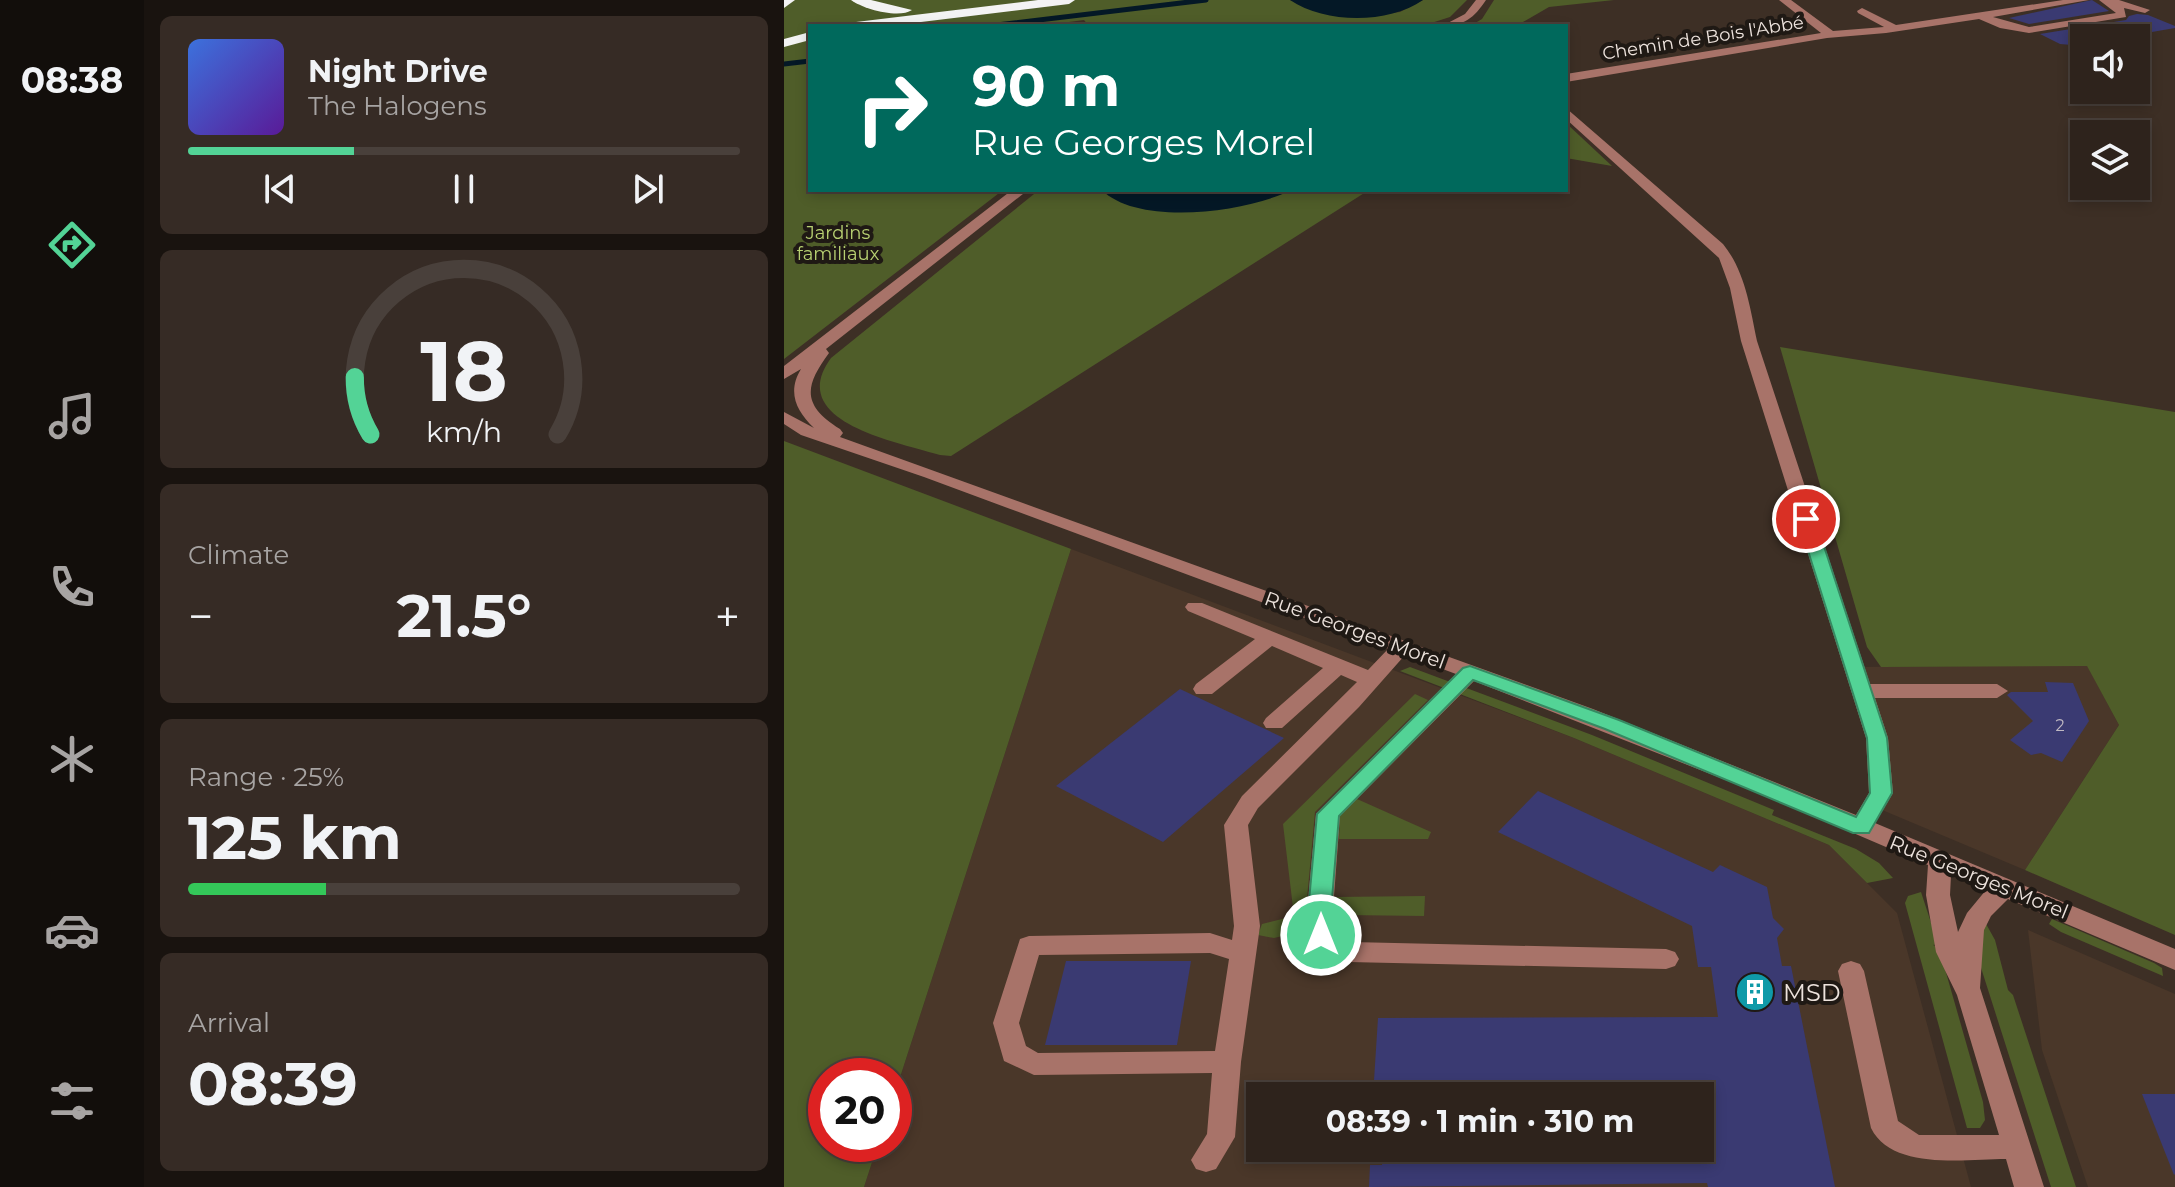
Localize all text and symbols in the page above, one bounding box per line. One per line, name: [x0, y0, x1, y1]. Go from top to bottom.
street label: Chemin de Bois l'Abbé: [1601, 11, 1805, 65]
map controls: [2070, 24, 2150, 200]
button: sound: [2070, 24, 2150, 104]
text: 90 m: [972, 52, 1120, 120]
text: Night Drive: [308, 53, 488, 90]
icon: right: [840, 56, 944, 160]
text: 08:38: [21, 58, 123, 102]
text: The Halogens: [308, 90, 487, 122]
text: Rue Georges Morel: [972, 120, 1315, 164]
button: layers: [2070, 120, 2150, 200]
icon: previous: [258, 167, 302, 211]
icon: pause: [442, 167, 486, 211]
icon: next: [626, 167, 670, 211]
icon: directions: [44, 217, 100, 273]
park label: Jardins familiaux: [797, 222, 880, 265]
text: 18: [420, 320, 508, 422]
icon: music: [44, 388, 100, 444]
text: km/h: [426, 414, 502, 449]
pin: [1772, 485, 1840, 553]
icon: arrive: [1784, 497, 1828, 541]
text: Climate: [188, 539, 289, 571]
icon: phone: [44, 559, 100, 615]
text: 21.5°: [396, 579, 532, 652]
street label: Rue Georges Morel: [1261, 586, 1449, 674]
text: −: [188, 589, 213, 643]
text: +: [715, 589, 740, 643]
house number: 2: [2055, 716, 2065, 735]
icon: climate: [44, 731, 100, 787]
text: Range · 25%: [188, 761, 344, 793]
text: 125 km: [188, 801, 402, 874]
street label: Rue Georges Morel: [1886, 830, 2072, 924]
position arrow: [1279, 893, 1363, 977]
icon: car: [44, 902, 100, 958]
building icon: MSD: [1734, 971, 1776, 1013]
place label: MSD: [1783, 978, 1841, 1007]
text: Arrival: [188, 1007, 270, 1039]
text: 08:39: [188, 1047, 358, 1120]
speed limit sign: 20: [808, 1058, 912, 1162]
icon: filters: [44, 1073, 100, 1129]
text: 08:39 · 1 min · 310 m: [1326, 1103, 1634, 1140]

